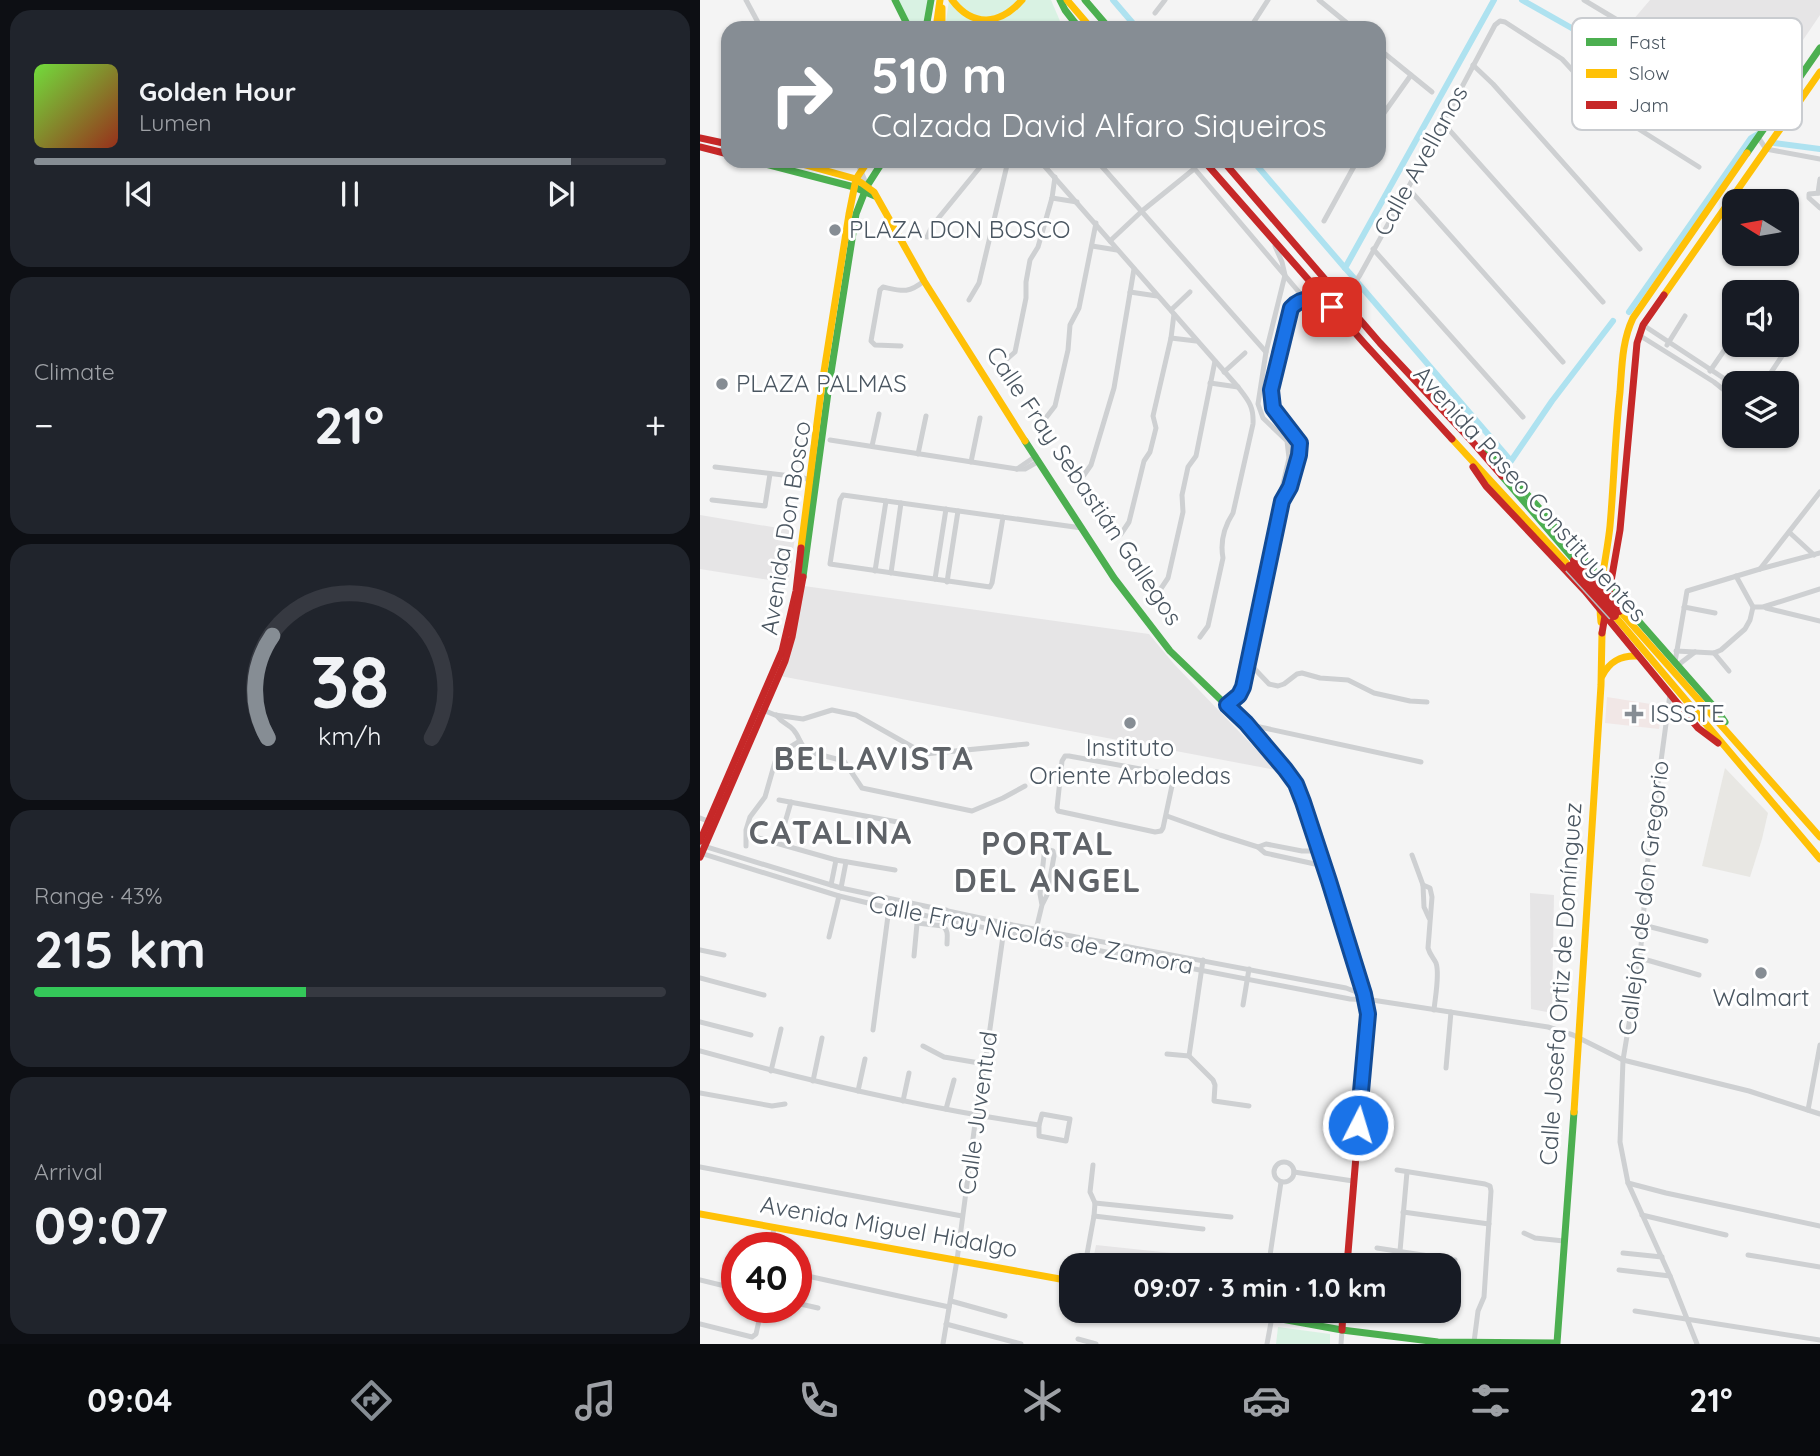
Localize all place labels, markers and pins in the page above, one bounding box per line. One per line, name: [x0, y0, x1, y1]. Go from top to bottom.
place label: PLAZA DON BOSCO: [849, 214, 1070, 244]
marker: PLAZA DON BOSCO: [827, 222, 843, 238]
pin: [1302, 277, 1362, 337]
place label: PLAZA PALMAS: [736, 368, 907, 398]
marker: PLAZA PALMAS: [714, 376, 730, 392]
place label: ISSSTE: [1650, 698, 1725, 728]
marker: ISSSTE: [1624, 704, 1644, 724]
marker: Instituto Oriente Arboledas: [1122, 715, 1138, 731]
place label: Instituto Oriente Arboledas: [1029, 732, 1231, 790]
marker: Walmart: [1753, 965, 1769, 981]
place label: Walmart: [1713, 982, 1809, 1012]

